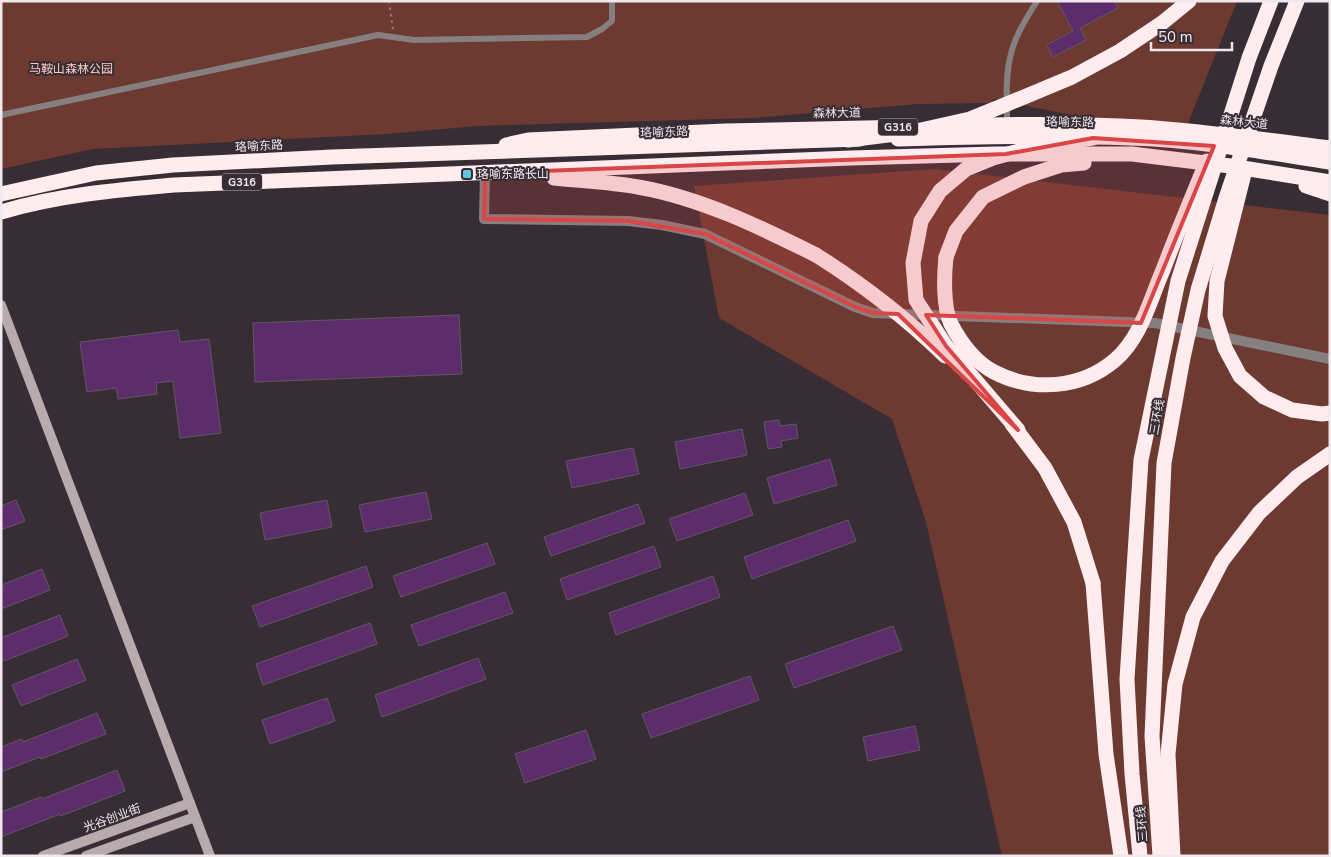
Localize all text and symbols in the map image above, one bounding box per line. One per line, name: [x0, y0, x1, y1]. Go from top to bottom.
scale bar: [1151, 20, 1232, 52]
text: 50 m: [1158, 27, 1193, 47]
park label: 马鞍山森林公园: [29, 61, 113, 77]
street label: 森林大道: [813, 105, 861, 121]
street label: 森林大道: [1219, 112, 1269, 132]
street label: 珞喻东路: [1046, 114, 1094, 130]
road number: G316: [878, 118, 918, 136]
street label: 珞喻东路: [640, 123, 688, 141]
street label: 珞喻东路: [235, 137, 283, 155]
place label: 珞喻东路长山: [477, 166, 549, 182]
marker: 珞喻东路长山: [461, 168, 473, 180]
road number: G316: [222, 173, 262, 190]
street label: 三环线: [1146, 398, 1168, 436]
street label: 光谷创业街: [81, 800, 143, 836]
street label: 三环线: [1133, 805, 1151, 843]

